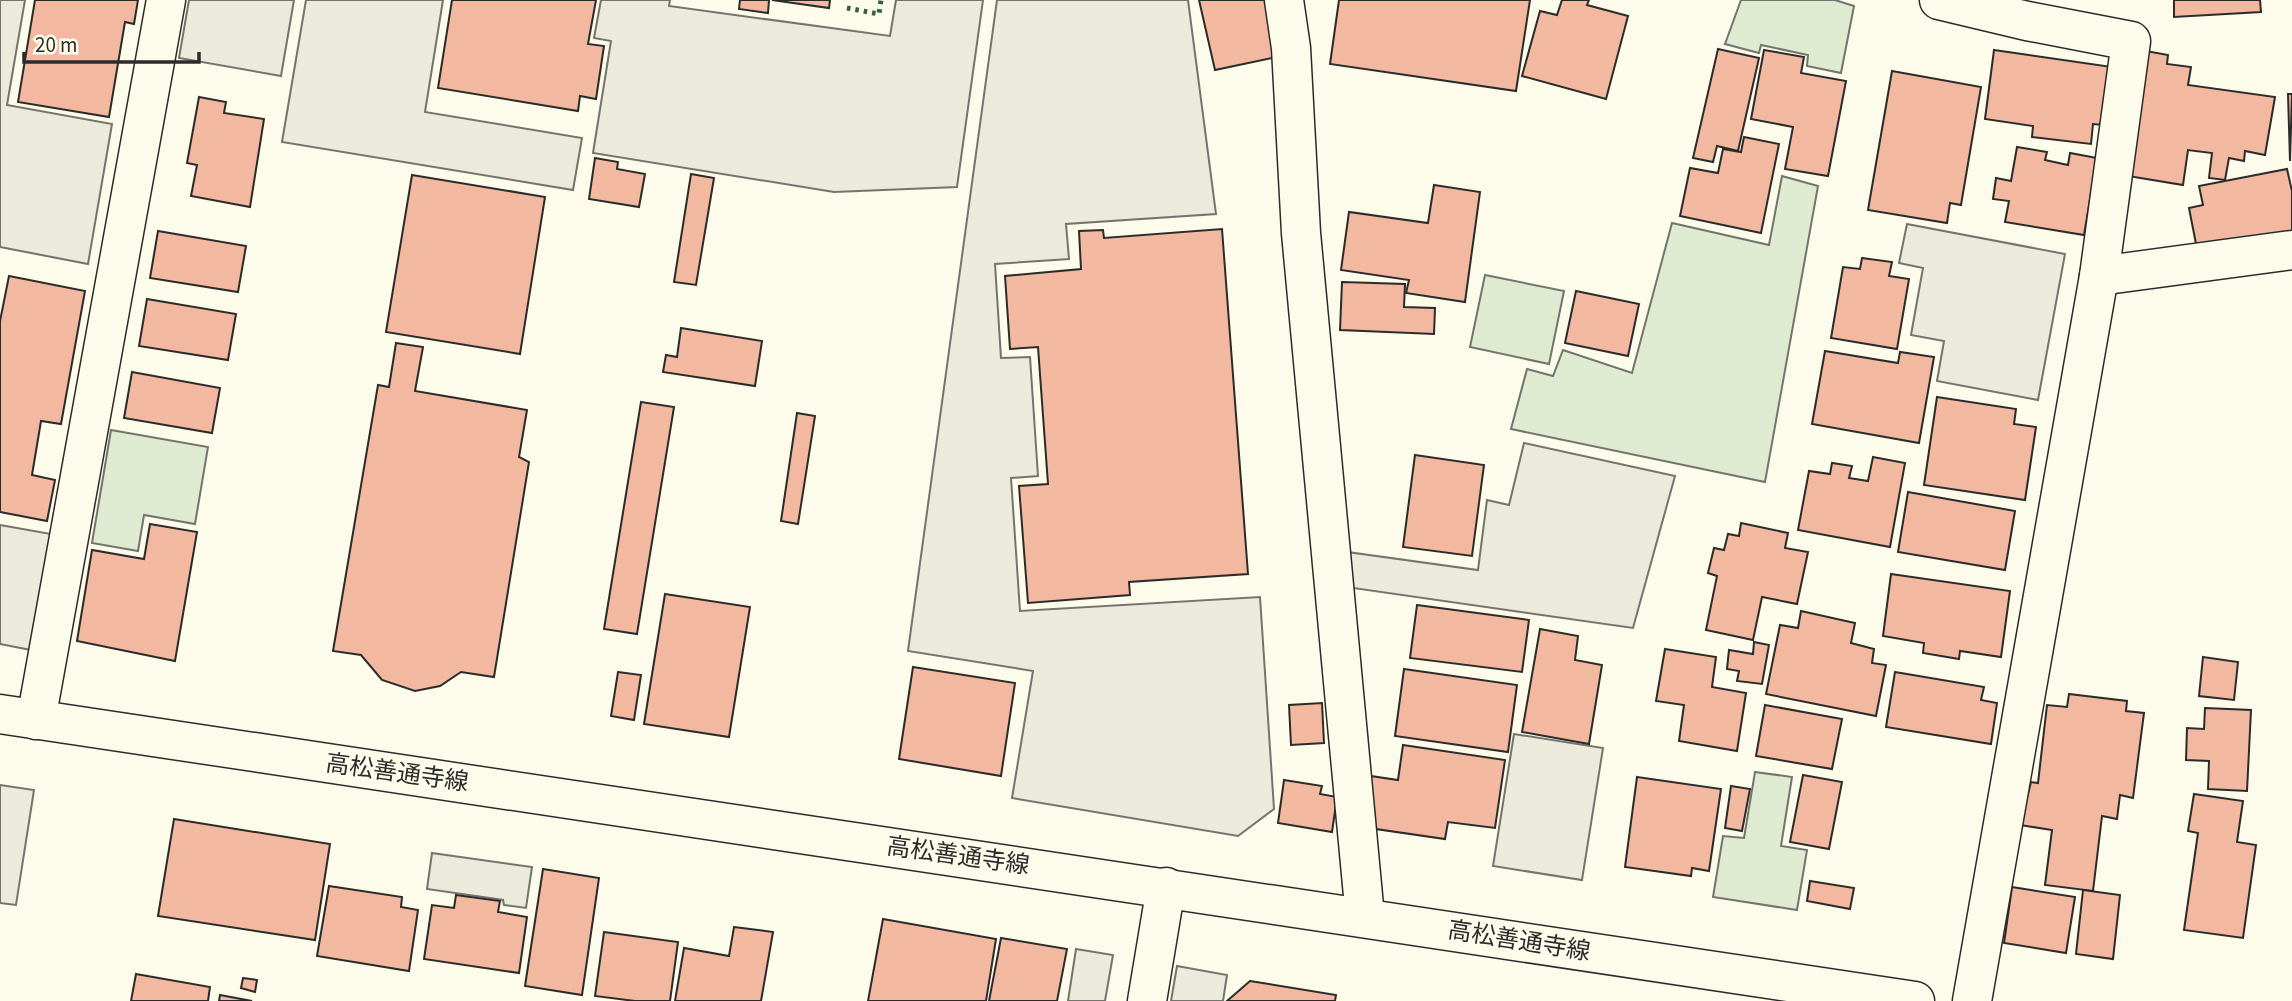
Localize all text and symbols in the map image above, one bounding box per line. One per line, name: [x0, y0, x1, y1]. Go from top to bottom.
scale bar: [24, 21, 200, 65]
text: 20 m: [35, 30, 77, 60]
street label: 高松善通寺線: [323, 746, 471, 800]
street label: 高松善通寺線: [884, 829, 1032, 883]
street label: 高松善通寺線: [1445, 912, 1593, 970]

